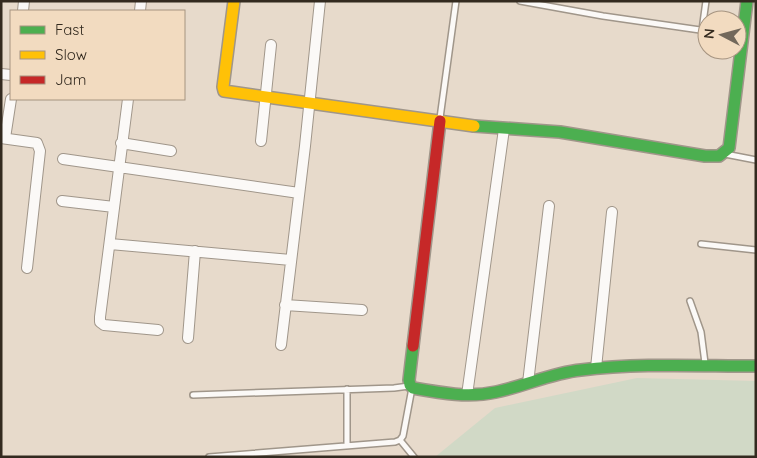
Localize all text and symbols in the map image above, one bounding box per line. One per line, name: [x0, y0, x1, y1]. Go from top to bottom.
legend: [10, 10, 185, 100]
north arrow: [697, 10, 747, 60]
text: Fast: [55, 20, 84, 39]
text: N: [700, 28, 719, 40]
text: Slow: [55, 45, 87, 64]
text: Jam: [55, 70, 86, 89]

